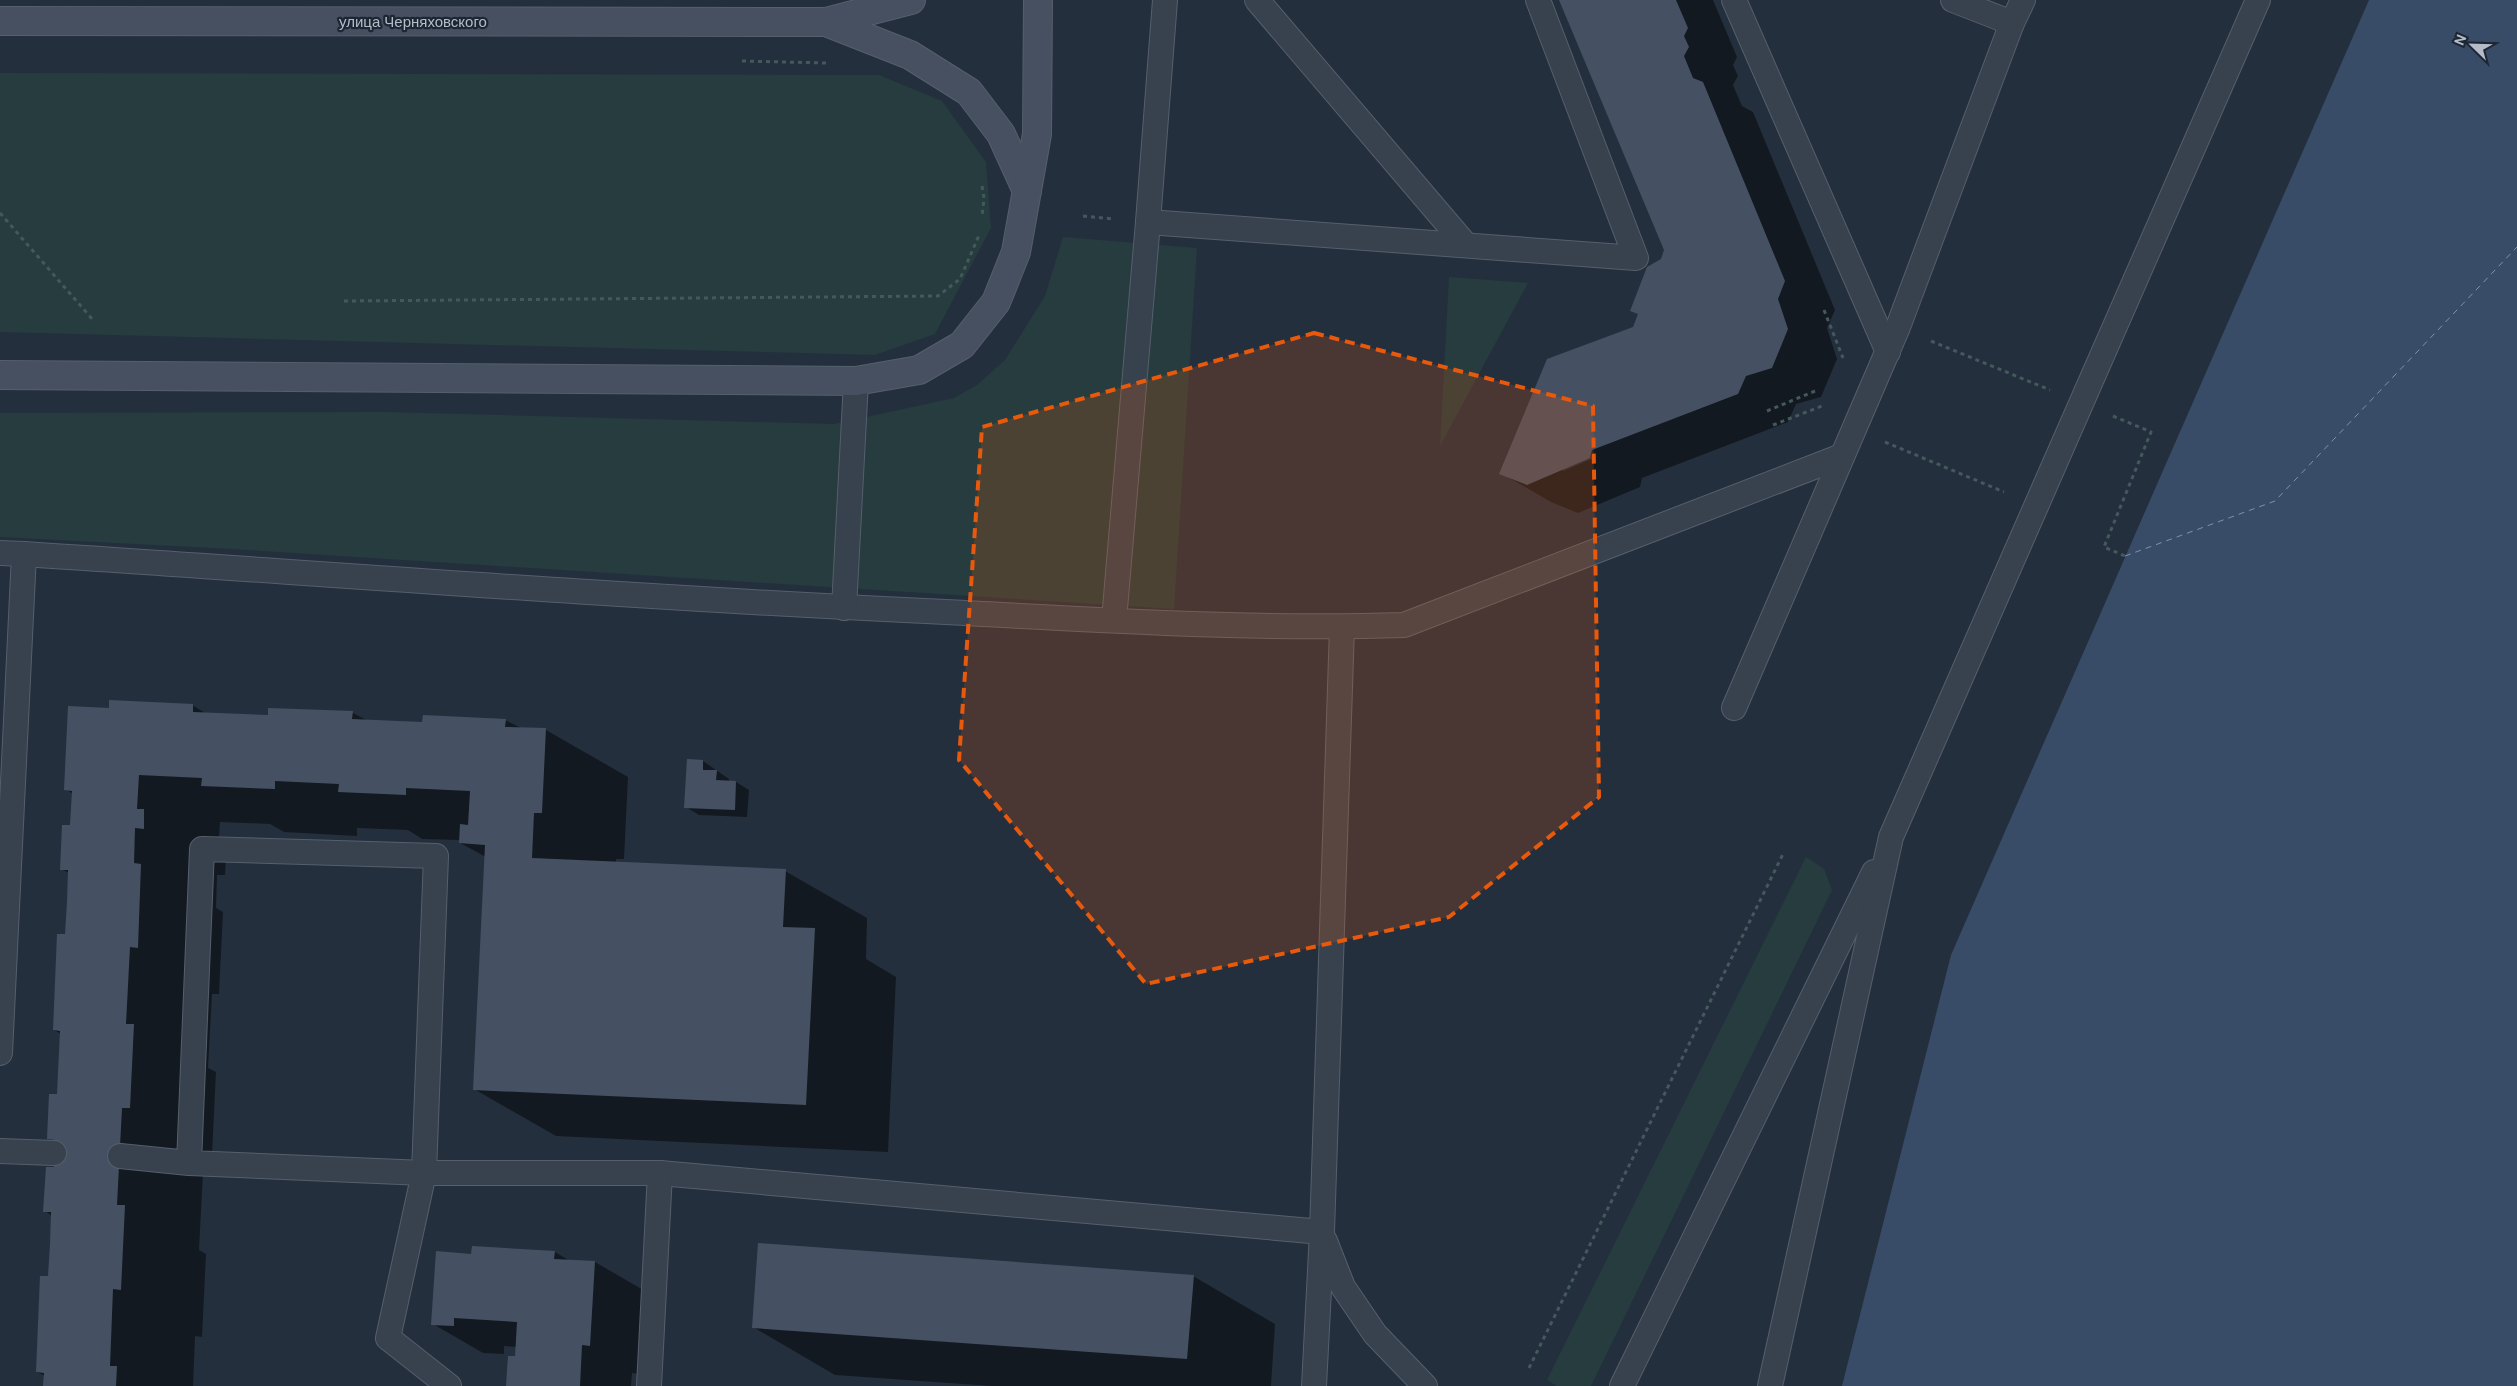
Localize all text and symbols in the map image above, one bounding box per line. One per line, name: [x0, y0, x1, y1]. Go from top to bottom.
street label: улица Черняховского: [339, 12, 487, 32]
north arrow: [2447, 20, 2497, 70]
text: N: [2450, 32, 2470, 48]

